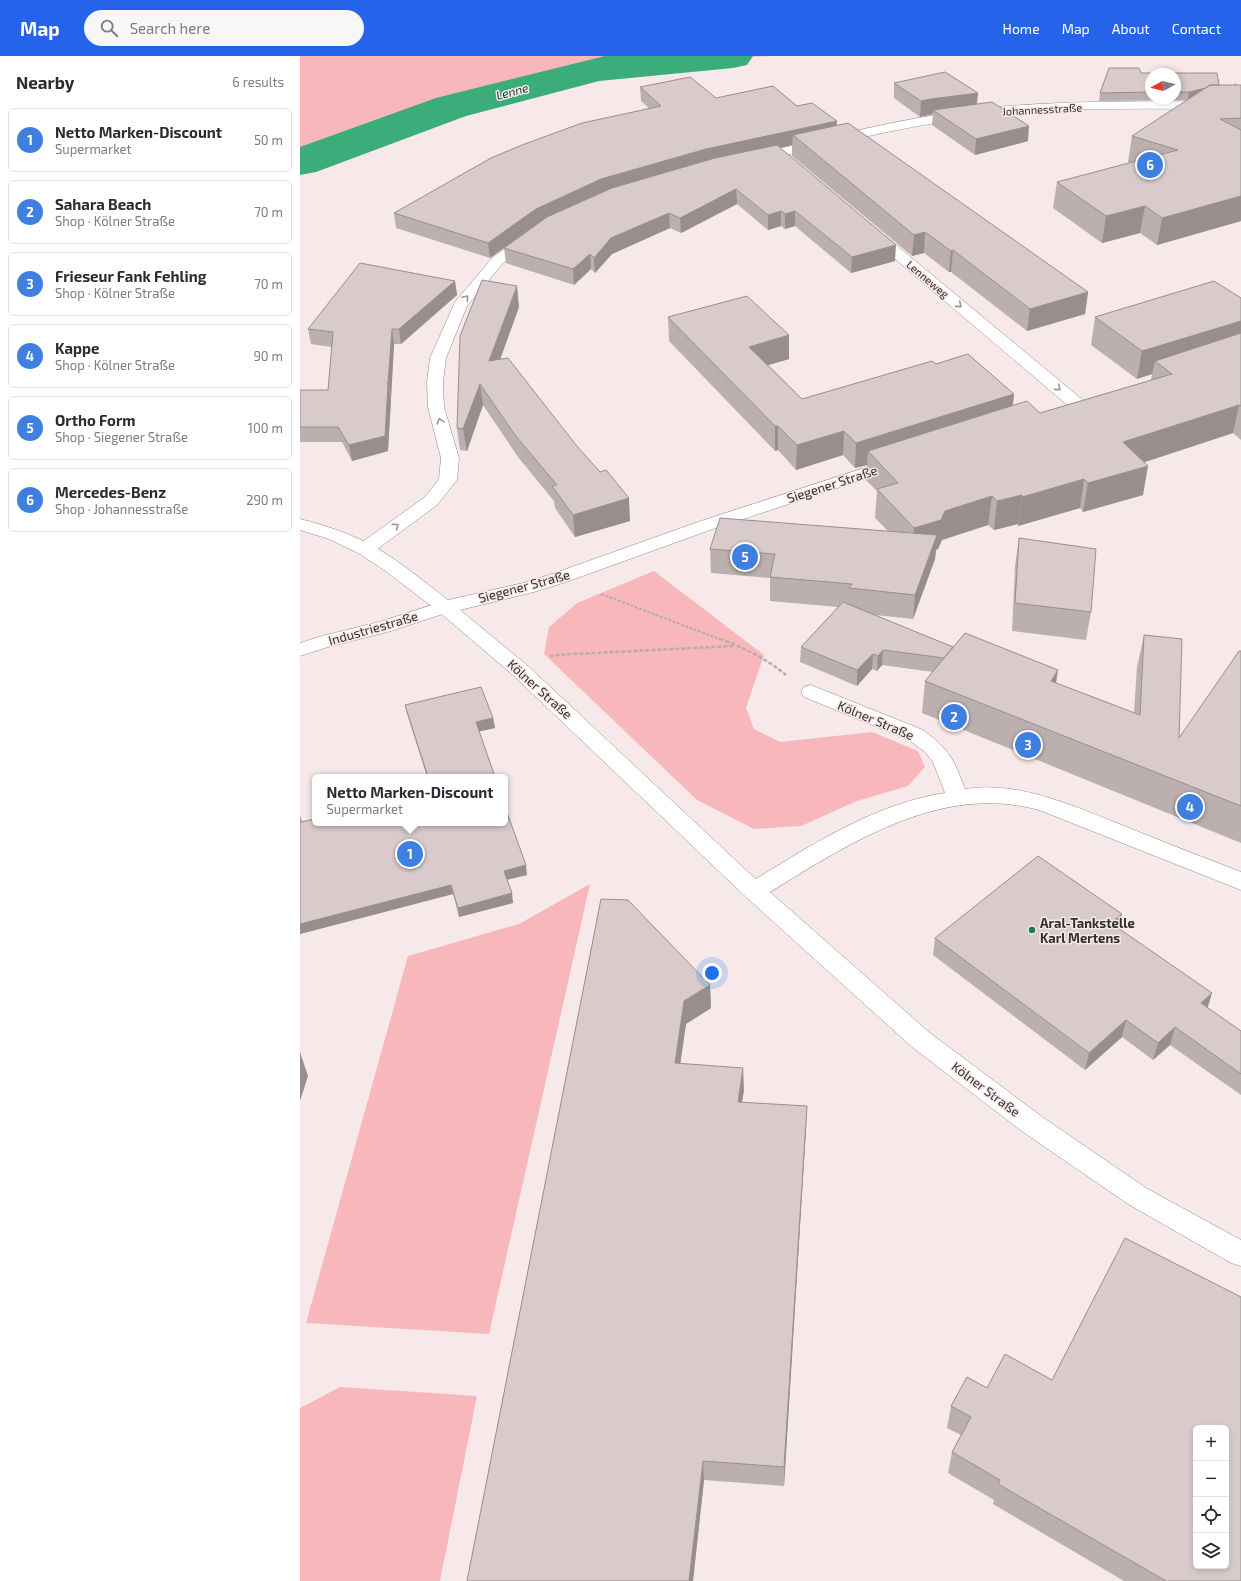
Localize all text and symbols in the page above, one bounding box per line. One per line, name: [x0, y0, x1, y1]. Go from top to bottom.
search box: [84, 10, 364, 46]
text: Map: [20, 17, 60, 40]
icon: search: [98, 17, 120, 39]
text: Search here: [130, 19, 210, 37]
text: Home: [1003, 20, 1040, 37]
text: Map: [1062, 20, 1090, 37]
text: About: [1112, 20, 1150, 37]
text: Contact: [1172, 20, 1221, 37]
north arrow: [1145, 68, 1181, 104]
text: Nearby: [16, 72, 74, 92]
text: 6 results: [232, 74, 284, 90]
water label: Lenne: [494, 80, 530, 102]
street label: Johannesstraße: [1002, 100, 1083, 118]
text: Netto Marken-Discount: [55, 123, 222, 141]
text: 1: [27, 132, 33, 148]
text: 50 m: [254, 132, 283, 148]
text: Supermarket: [55, 141, 132, 157]
pin: 6: [1137, 150, 1163, 180]
text: Sahara Beach: [55, 195, 151, 213]
text: 2: [26, 204, 34, 220]
text: 70 m: [254, 204, 283, 220]
text: Shop · Kölner Straße: [55, 213, 175, 229]
street label: Lenneweg: [904, 258, 952, 300]
text: Frieseur Fank Fehling: [55, 267, 206, 285]
text: 3: [26, 276, 34, 292]
text: 70 m: [254, 276, 283, 292]
text: Shop · Kölner Straße: [55, 285, 175, 301]
one-way arrow: [461, 296, 468, 303]
one-way arrow: [954, 300, 961, 307]
text: Kappe: [55, 339, 100, 357]
text: 4: [26, 348, 34, 364]
text: 90 m: [253, 348, 283, 364]
text: Shop · Kölner Straße: [55, 357, 175, 373]
one-way arrow: [1054, 384, 1061, 391]
text: Ortho Form: [55, 411, 136, 429]
one-way arrow: [436, 418, 445, 425]
text: 5: [26, 420, 34, 436]
text: 100 m: [248, 420, 283, 436]
text: Shop · Siegener Straße: [55, 429, 188, 445]
street label: Siegener Straße: [785, 462, 879, 506]
text: Mercedes-Benz: [55, 483, 166, 501]
text: 6: [26, 492, 34, 508]
text: 290 m: [246, 492, 283, 508]
text: Shop · Johannesstraße: [55, 501, 188, 517]
one-way arrow: [392, 524, 399, 531]
pin: 5: [732, 542, 758, 572]
street label: Siegener Straße: [476, 566, 572, 606]
street label: Industriestraße: [326, 608, 420, 648]
street label: Kölner Straße: [504, 656, 576, 722]
street label: Kölner Straße: [835, 697, 917, 743]
pin: 2: [941, 702, 967, 732]
pin: 3: [1015, 730, 1041, 760]
popup: [312, 774, 508, 826]
text: Netto Marken-Discount: [327, 783, 493, 801]
pin: 4: [1177, 792, 1203, 822]
text: Supermarket: [327, 801, 403, 817]
pin: 1: [397, 839, 423, 869]
place label: Aral-Tankstelle Karl Mertens: [1040, 915, 1135, 946]
marker: Aral-Tankstelle Karl Mertens: [1027, 925, 1037, 935]
your location: [702, 963, 722, 983]
street label: Kölner Straße: [949, 1058, 1023, 1120]
map controls: [1193, 1425, 1229, 1569]
button: +: [1193, 1425, 1229, 1461]
button: −: [1193, 1461, 1229, 1497]
button: locate: [1193, 1497, 1229, 1533]
button: layers: [1193, 1533, 1229, 1569]

